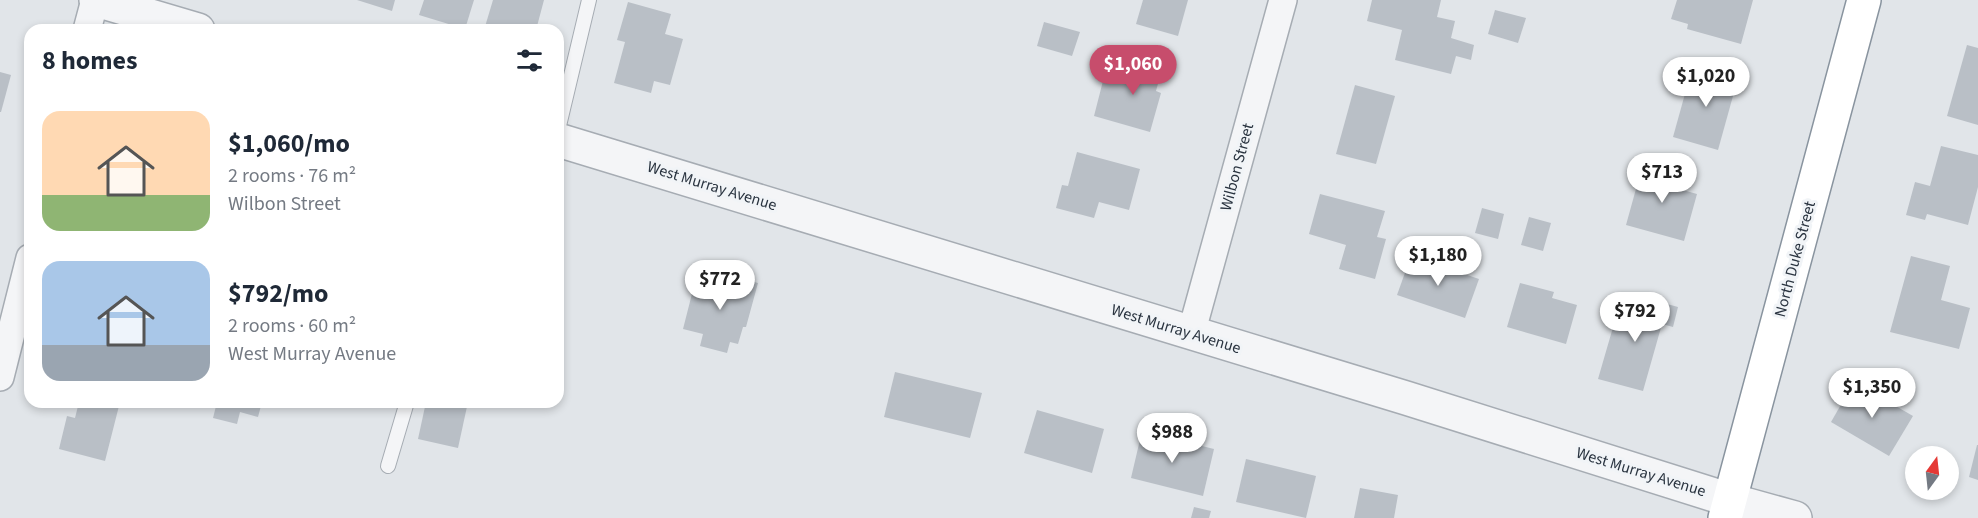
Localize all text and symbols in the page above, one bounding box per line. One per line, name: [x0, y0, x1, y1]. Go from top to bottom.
text: 8 homes: [42, 42, 137, 79]
icon: filters: [513, 44, 546, 77]
pin: $1,060: [1084, 45, 1182, 96]
text: $1,060: [1104, 50, 1162, 78]
pin: $1,020: [1657, 57, 1755, 108]
text: $1,020: [1677, 62, 1735, 90]
street label: Wilbon Street: [1215, 120, 1259, 213]
text: $1,060/mo: [228, 125, 350, 162]
icon: home: [90, 135, 162, 207]
pin: $713: [1626, 153, 1698, 204]
street label: West Murray Avenue: [644, 156, 780, 216]
text: $713: [1641, 158, 1683, 186]
text: 2 rooms · 76 m²: [228, 162, 356, 190]
text: Wilbon Street: [228, 190, 341, 218]
street label: North Duke Street: [1769, 198, 1821, 319]
pin: $1,180: [1389, 236, 1487, 287]
text: $1,180: [1409, 241, 1467, 269]
pin: $772: [684, 260, 756, 311]
text: $772: [699, 265, 741, 293]
text: $792/mo: [228, 275, 328, 312]
icon: home: [90, 285, 162, 357]
pin: $792: [1599, 292, 1671, 343]
text: $792: [1614, 297, 1656, 325]
street label: West Murray Avenue: [1108, 299, 1244, 359]
text: 2 rooms · 60 m²: [228, 312, 356, 340]
text: West Murray Avenue: [228, 340, 396, 368]
pin: $1,350: [1823, 368, 1921, 419]
text: $1,350: [1843, 373, 1901, 401]
pin: $988: [1136, 413, 1208, 464]
text: $988: [1151, 418, 1193, 446]
street label: West Murray Avenue: [1573, 442, 1709, 502]
north arrow: [1905, 446, 1959, 500]
map controls: [1905, 446, 1959, 500]

